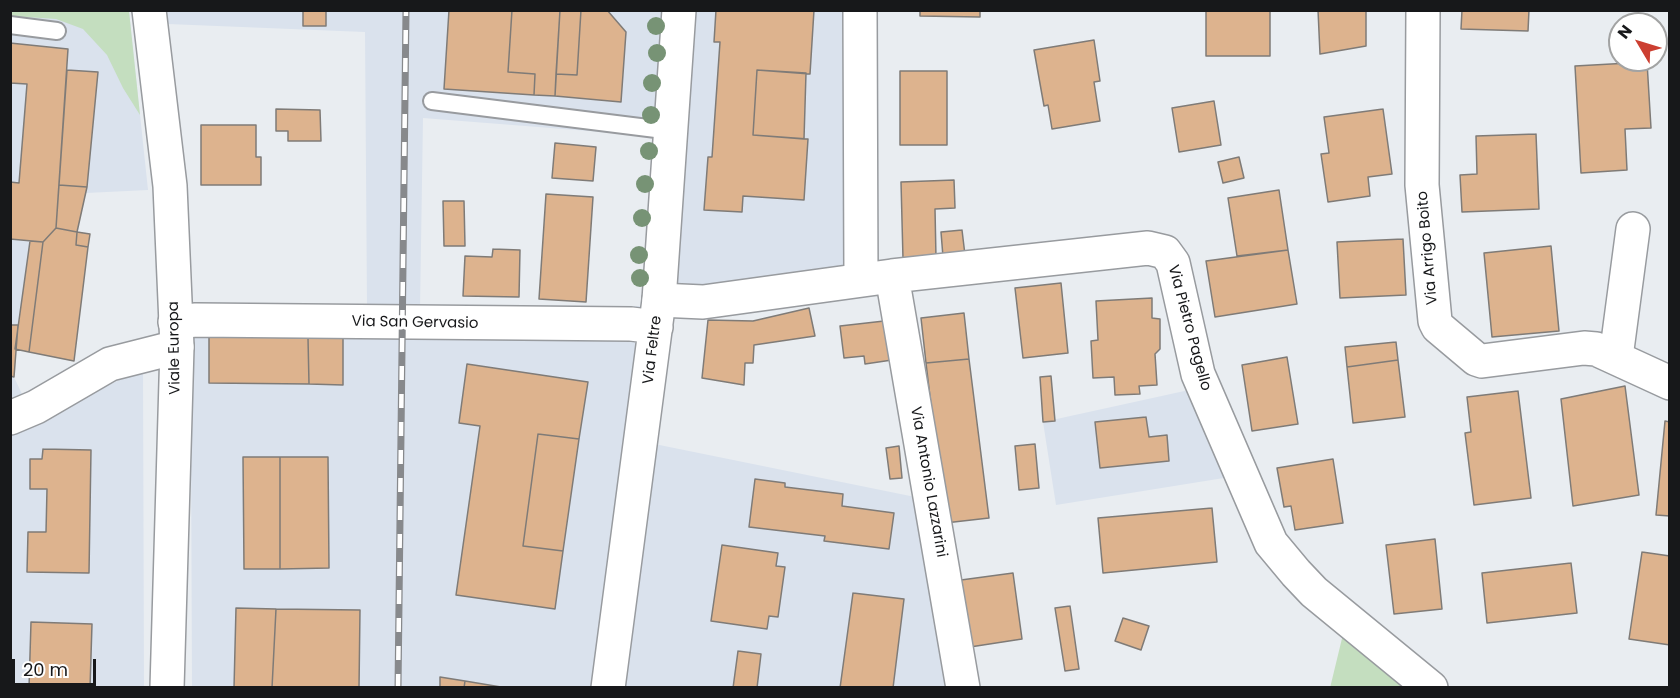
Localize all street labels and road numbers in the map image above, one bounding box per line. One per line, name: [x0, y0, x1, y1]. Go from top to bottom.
street label: Via Arrigo Boito: [1414, 190, 1442, 306]
street label: Via Pietro Pagello: [1164, 263, 1214, 393]
street label: Viale Europa: [165, 301, 185, 395]
street label: Via San Gervasio: [351, 313, 479, 333]
street label: Via Feltre: [640, 315, 666, 385]
street label: Via Antonio Lazzarini: [906, 405, 950, 559]

